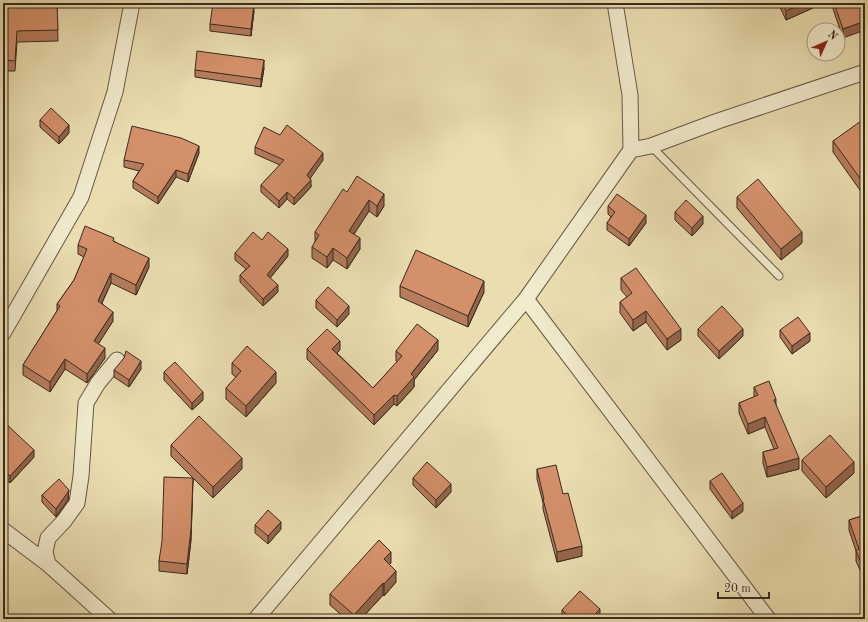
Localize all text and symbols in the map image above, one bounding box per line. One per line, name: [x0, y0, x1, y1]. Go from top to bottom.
north arrow: [806, 22, 846, 62]
text: N: [825, 29, 839, 43]
scale bar: [718, 574, 769, 600]
text: 20 m: [724, 583, 751, 595]

